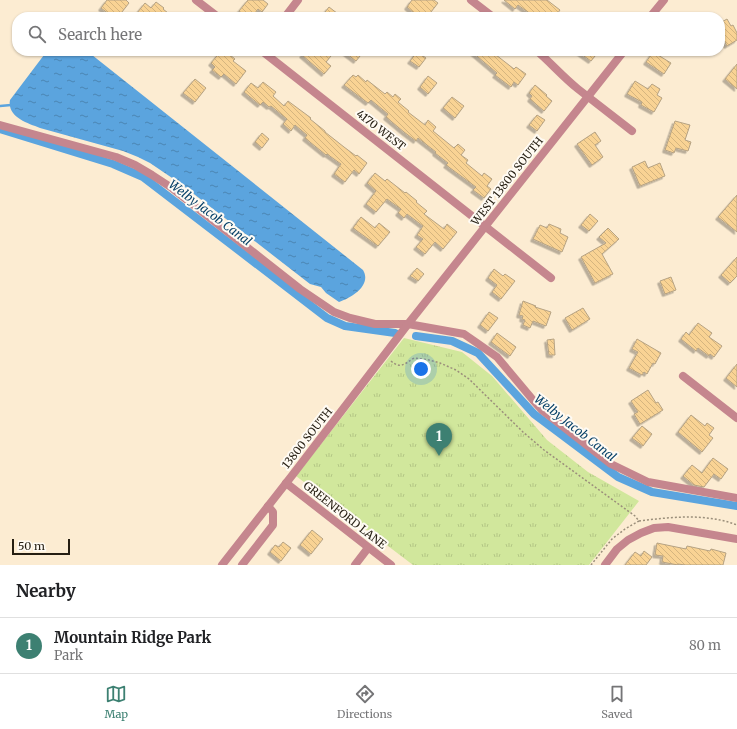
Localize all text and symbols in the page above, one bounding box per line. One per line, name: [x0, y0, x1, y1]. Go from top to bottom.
search box: [12, 12, 725, 56]
icon: search: [26, 23, 48, 45]
text: Search here: [58, 25, 142, 44]
street label: 4170 WEST: [354, 107, 409, 154]
street label: WEST 13800 SOUTH: [467, 134, 546, 229]
water label: Welby Jacob Canal: [166, 177, 255, 249]
your location: [411, 359, 431, 379]
water label: Welby Jacob Canal: [531, 391, 620, 465]
street label: 13800 SOUTH: [279, 405, 335, 471]
pin: 1: [426, 423, 452, 456]
street label: GREENFORD LANE: [301, 478, 389, 552]
scale bar: [12, 537, 70, 556]
text: 50 m: [18, 539, 45, 553]
text: Nearby: [16, 580, 76, 602]
text: Mountain Ridge Park: [54, 628, 211, 647]
text: 1: [26, 637, 32, 654]
text: 80 m: [689, 637, 721, 654]
text: Park: [54, 647, 83, 664]
tab: Map: [105, 683, 128, 721]
tab: Directions: [337, 683, 392, 721]
tab: Saved: [601, 683, 632, 721]

